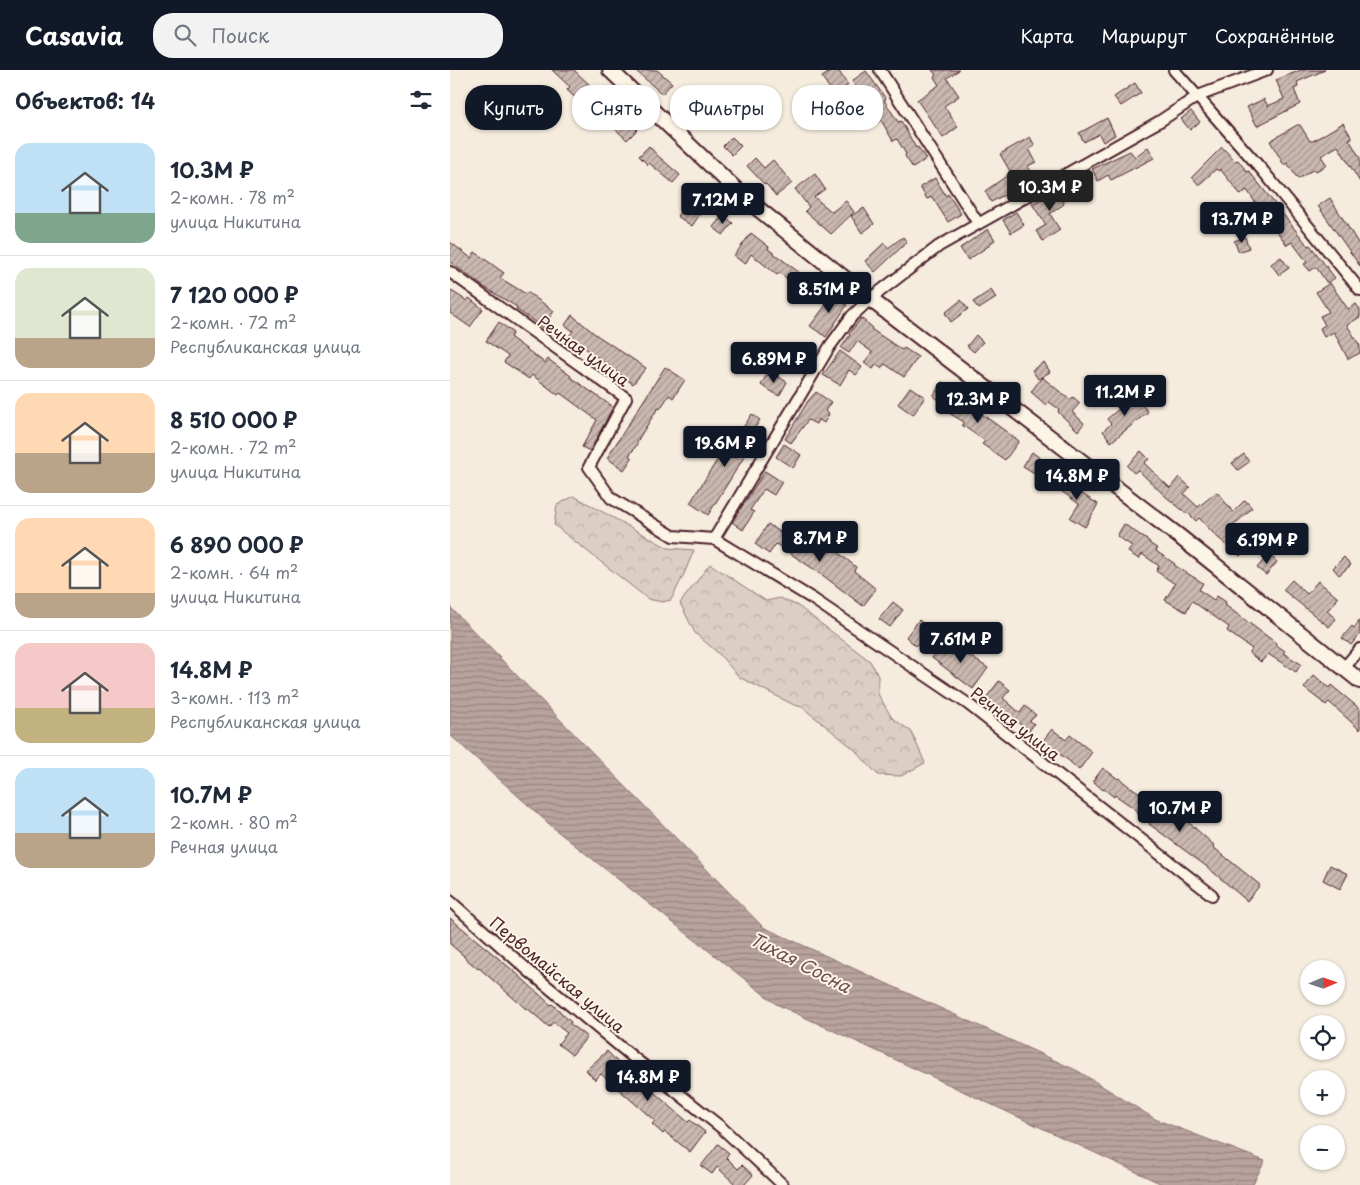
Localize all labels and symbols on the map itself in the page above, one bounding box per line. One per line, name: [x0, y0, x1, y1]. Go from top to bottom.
pin: 10.3M ₽: [1004, 170, 1096, 212]
pin: 7.12M ₽: [677, 182, 769, 225]
pin: 13.7M ₽: [1196, 202, 1288, 244]
pin: 8.51M ₽: [783, 272, 875, 314]
street label: Речная улица: [533, 309, 635, 391]
pin: 6.89M ₽: [728, 342, 820, 384]
pin: 11.2M ₽: [1079, 374, 1171, 417]
pin: 12.3M ₽: [932, 382, 1024, 424]
pin: 19.6M ₽: [679, 426, 771, 468]
pin: 14.8M ₽: [1031, 458, 1123, 501]
pin: 8.7M ₽: [779, 520, 861, 563]
pin: 6.19M ₽: [1221, 522, 1313, 565]
pin: 7.61M ₽: [915, 622, 1007, 664]
street label: Речная улица: [966, 680, 1066, 766]
pin: 10.7M ₽: [1134, 790, 1226, 833]
street label: Первомайская улица: [485, 910, 631, 1038]
water label: Тихая Сосна: [746, 925, 857, 999]
north arrow: [1300, 960, 1345, 1005]
pin: 14.8M ₽: [602, 1060, 694, 1102]

